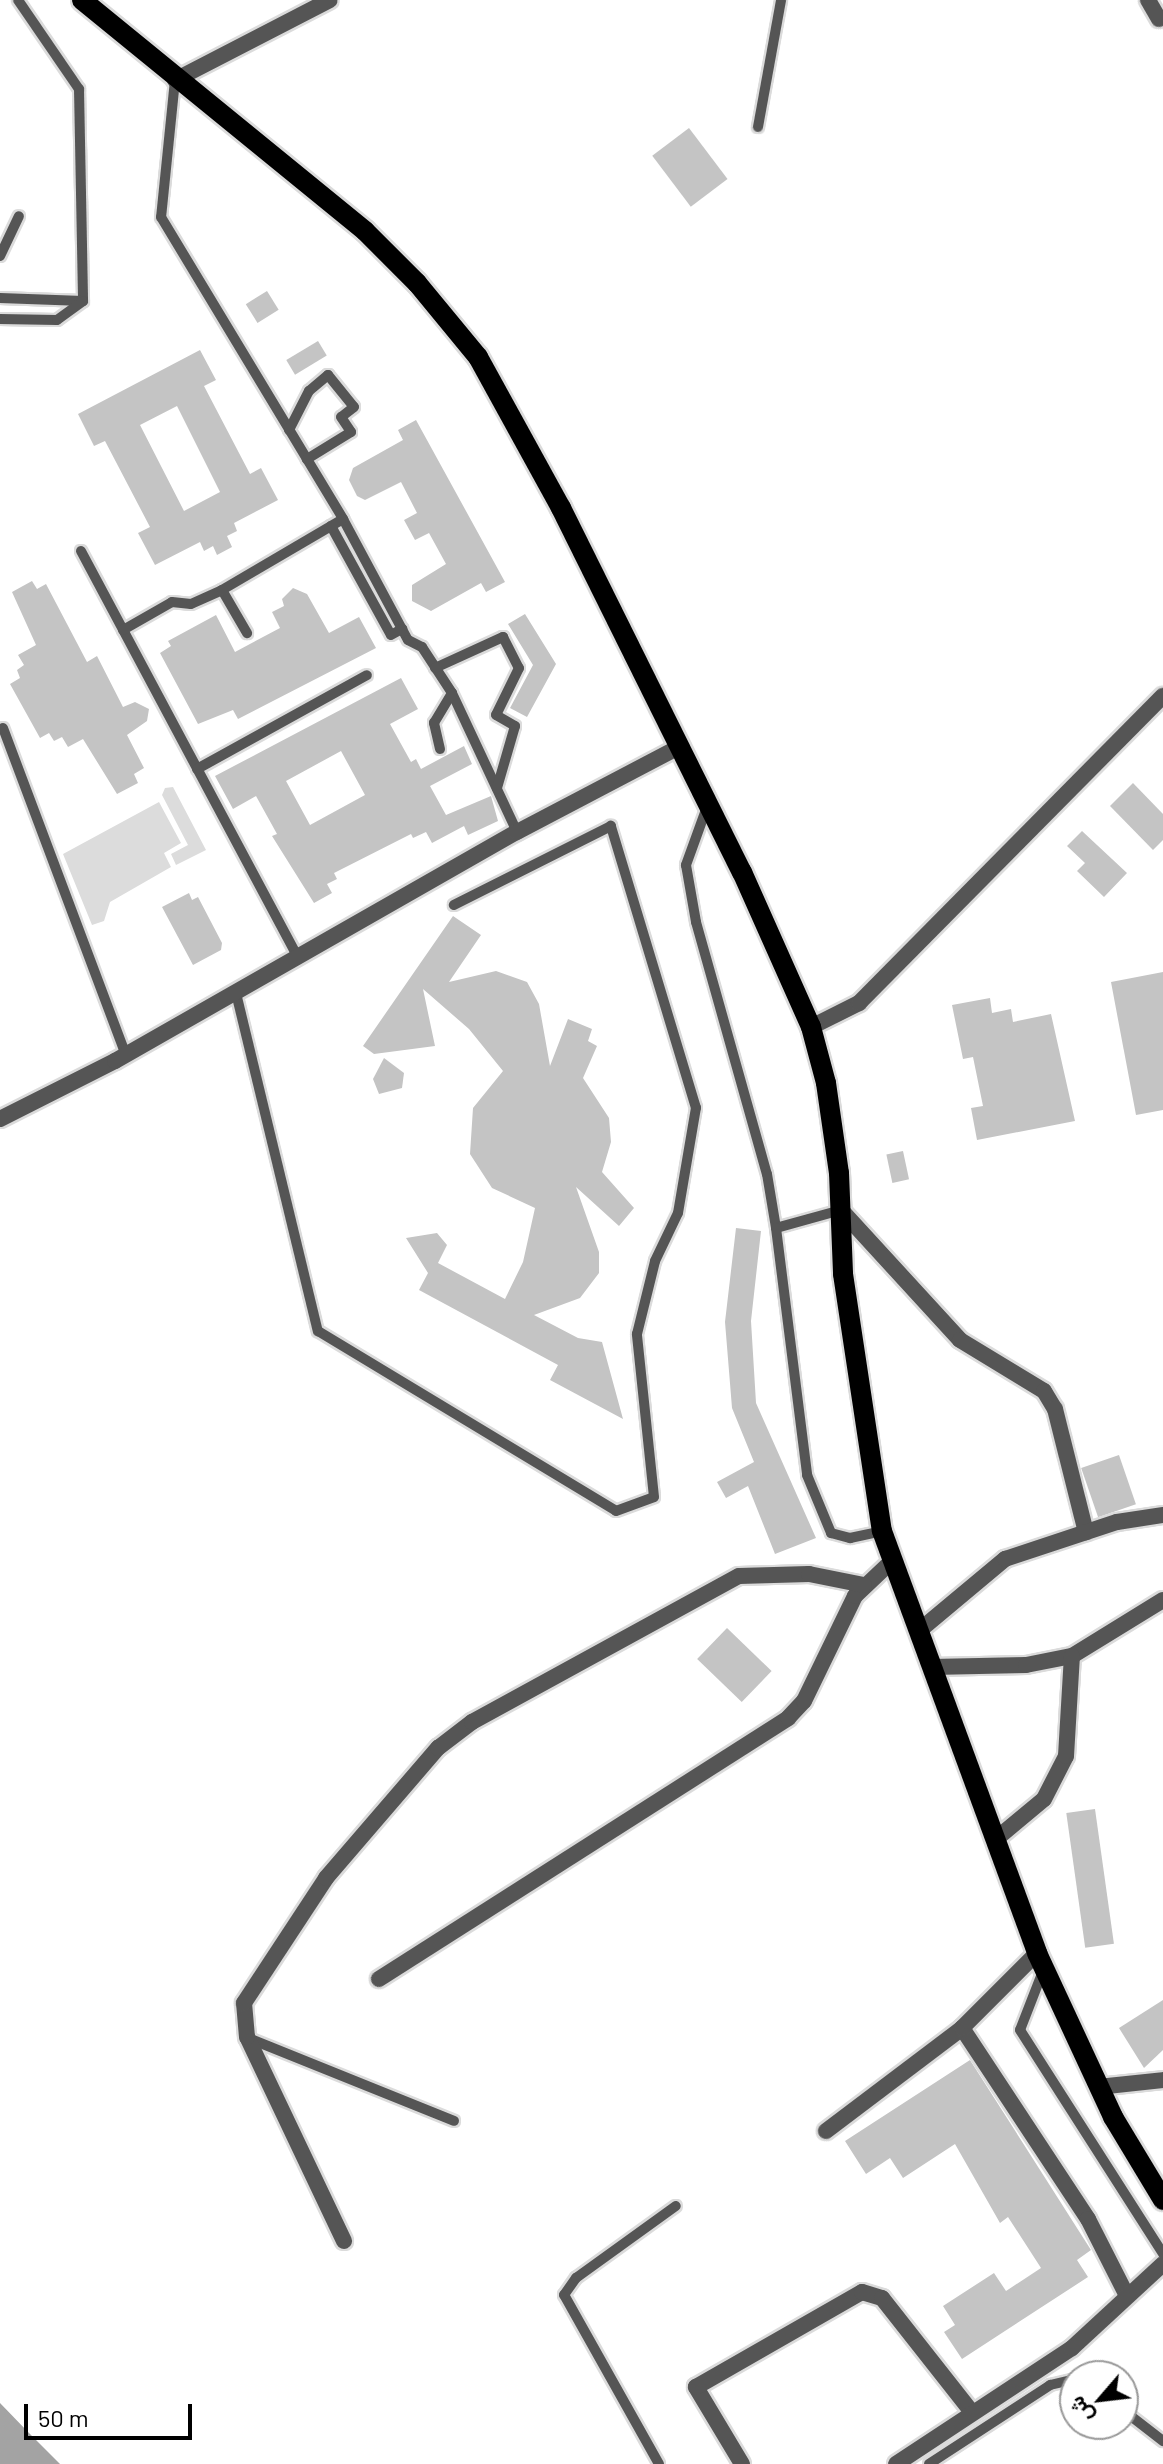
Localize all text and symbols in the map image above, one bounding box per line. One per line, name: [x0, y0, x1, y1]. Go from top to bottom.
north arrow: [1059, 2360, 1139, 2440]
scale bar: [28, 2388, 196, 2438]
text: ش: [1062, 2393, 1097, 2428]
text: 50 m: [38, 2403, 89, 2432]

